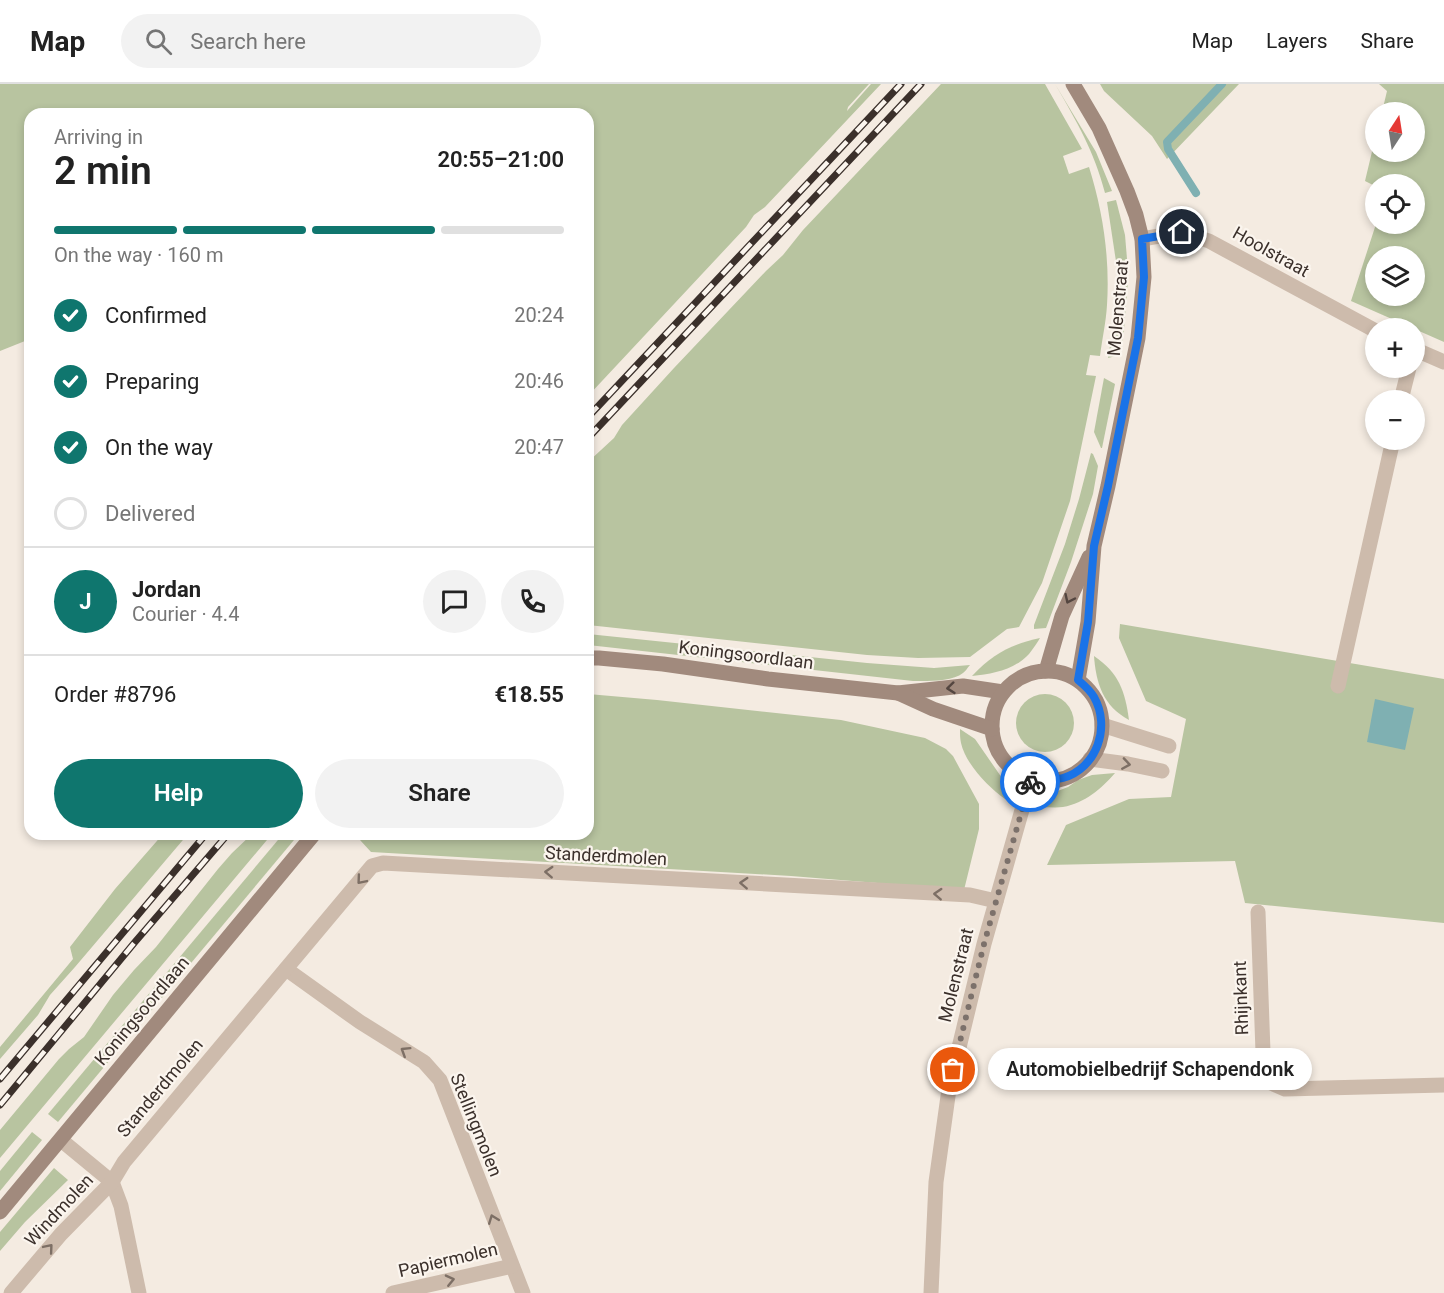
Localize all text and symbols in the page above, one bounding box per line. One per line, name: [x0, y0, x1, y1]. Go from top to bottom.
search box: [121, 14, 541, 68]
text: Map: [30, 25, 85, 58]
icon: search: [142, 25, 175, 58]
text: Search here: [190, 29, 306, 54]
text: Map: [1191, 29, 1233, 53]
text: Layers: [1266, 29, 1327, 53]
text: Share: [1360, 29, 1414, 53]
north arrow: [1365, 102, 1425, 162]
map controls: [1365, 102, 1425, 450]
text: Arriving in: [54, 125, 143, 149]
text: 20:55–21:00: [437, 147, 564, 172]
text: 2 min: [54, 148, 152, 194]
button: locate: [1365, 174, 1425, 234]
pin: [1156, 206, 1207, 257]
icon: home: [1165, 215, 1198, 248]
street label: Hoolstraat: [1229, 222, 1313, 281]
text: On the way · 160 m: [54, 243, 223, 267]
button: layers: [1365, 246, 1425, 306]
street label: Molenstraat: [1103, 259, 1132, 357]
icon: check: [54, 299, 87, 332]
text: Confirmed: [105, 303, 207, 328]
text: 20:24: [514, 303, 564, 327]
button: +: [1365, 318, 1425, 378]
icon: check: [54, 365, 87, 398]
text: Preparing: [105, 369, 199, 394]
text: 20:46: [514, 369, 564, 393]
button: −: [1365, 390, 1425, 450]
icon: check: [54, 431, 87, 464]
text: On the way: [105, 435, 213, 460]
text: 20:47: [514, 435, 564, 459]
text: Delivered: [105, 501, 195, 526]
button: chat: [423, 570, 486, 633]
button: phone: [501, 570, 564, 633]
text: Jordan: [132, 577, 201, 602]
text: J: [79, 589, 92, 614]
one-way arrow: [1065, 593, 1077, 604]
text: Courier · 4.4: [132, 602, 239, 626]
street label: Koningsoordlaan: [678, 636, 815, 673]
one-way arrow: [946, 681, 955, 694]
text: Order #8796: [54, 682, 176, 707]
text: €18.55: [495, 682, 564, 707]
courier: [1000, 752, 1060, 812]
one-way arrow: [1122, 758, 1131, 770]
button: Help: [54, 759, 303, 828]
button: Share: [315, 759, 564, 828]
icon: bike: [1014, 766, 1047, 799]
street label: Standerdmolen: [545, 842, 667, 869]
one-way arrow: [544, 865, 553, 878]
one-way arrow: [357, 873, 368, 884]
one-way arrow: [739, 876, 748, 889]
one-way arrow: [934, 887, 943, 900]
street label: Molenstraat: [934, 926, 977, 1024]
street label: Koningsoordlaan: [90, 952, 193, 1069]
street label: Rhijnkant: [1229, 960, 1252, 1036]
street label: Standerdmolen: [112, 1034, 207, 1141]
pin: [927, 1044, 978, 1095]
one-way arrow: [401, 1046, 411, 1058]
callout: Automobielbedrijf Schapendonk: [989, 1049, 1313, 1091]
icon: bag: [936, 1053, 969, 1086]
text: Automobielbedrijf Schapendonk: [1006, 1057, 1294, 1081]
street label: Stellingmolen: [446, 1070, 507, 1179]
street label: Windmolen: [20, 1169, 97, 1250]
one-way arrow: [488, 1214, 500, 1225]
street label: Papiermolen: [396, 1238, 500, 1281]
one-way arrow: [41, 1244, 52, 1255]
one-way arrow: [444, 1274, 454, 1287]

